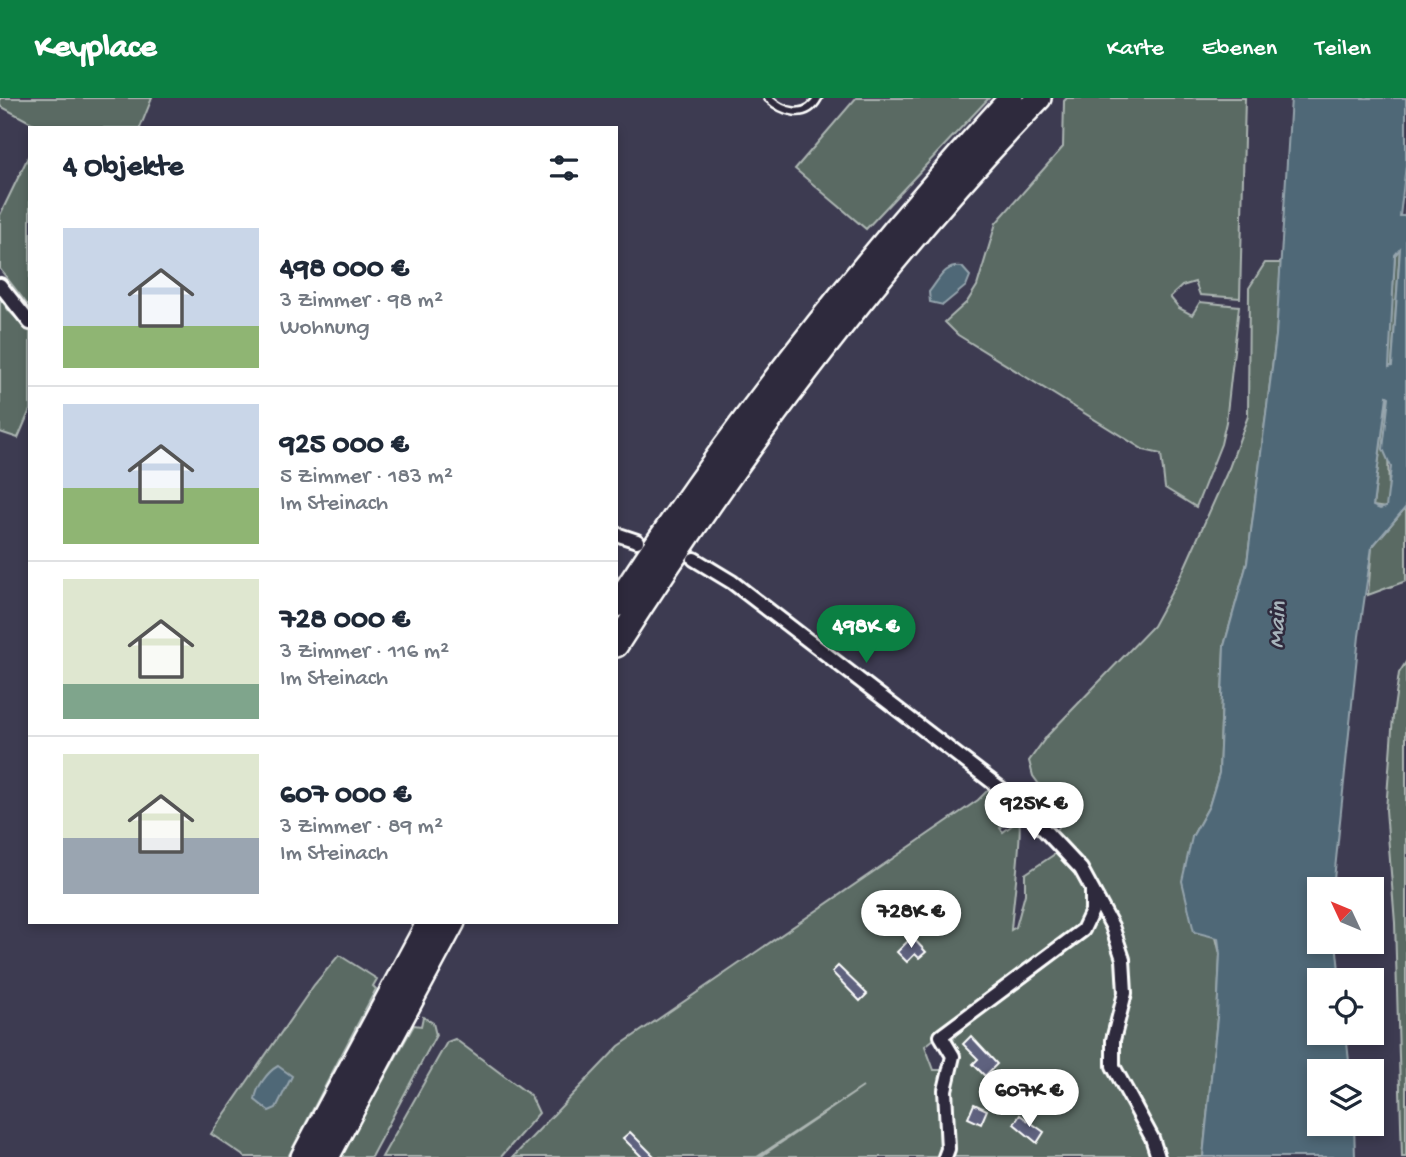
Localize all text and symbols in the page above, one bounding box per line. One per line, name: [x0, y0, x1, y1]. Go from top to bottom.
text: Keyplace: [35, 30, 157, 68]
text: Karte: [1107, 35, 1164, 64]
text: Ebenen: [1202, 35, 1277, 64]
text: Teilen: [1315, 35, 1371, 64]
icon: filters: [545, 149, 583, 187]
text: 4 Objekte: [63, 151, 184, 186]
text: 498 000 €: [280, 253, 409, 288]
icon: home: [119, 256, 203, 340]
text: 3 Zimmer · 98 m²: [280, 288, 443, 315]
text: Wohnung: [280, 315, 370, 342]
text: 925 000 €: [280, 429, 409, 464]
icon: home: [119, 432, 203, 516]
text: 5 Zimmer · 183 m²: [280, 464, 453, 491]
text: Im Steinach: [280, 491, 388, 518]
water label: Main: [1263, 600, 1295, 649]
text: 728 000 €: [280, 604, 410, 639]
pin: 498K €: [809, 606, 923, 665]
icon: home: [119, 607, 203, 691]
text: 498K €: [833, 614, 899, 641]
text: 3 Zimmer · 116 m²: [280, 639, 449, 666]
text: Im Steinach: [280, 666, 388, 693]
text: 607 000 €: [280, 779, 411, 814]
icon: home: [119, 782, 203, 866]
pin: 925K €: [977, 782, 1091, 842]
text: 925K €: [1001, 791, 1067, 818]
text: 3 Zimmer · 89 m²: [280, 814, 443, 841]
text: Im Steinach: [280, 841, 388, 868]
north arrow: [1307, 877, 1384, 954]
map controls: [1307, 877, 1384, 1136]
pin: 728K €: [854, 890, 968, 950]
text: 728K €: [877, 899, 945, 926]
button: locate: [1307, 968, 1384, 1045]
button: layers: [1307, 1059, 1384, 1136]
pin: 607K €: [972, 1070, 1086, 1129]
text: 607K €: [995, 1078, 1063, 1105]

